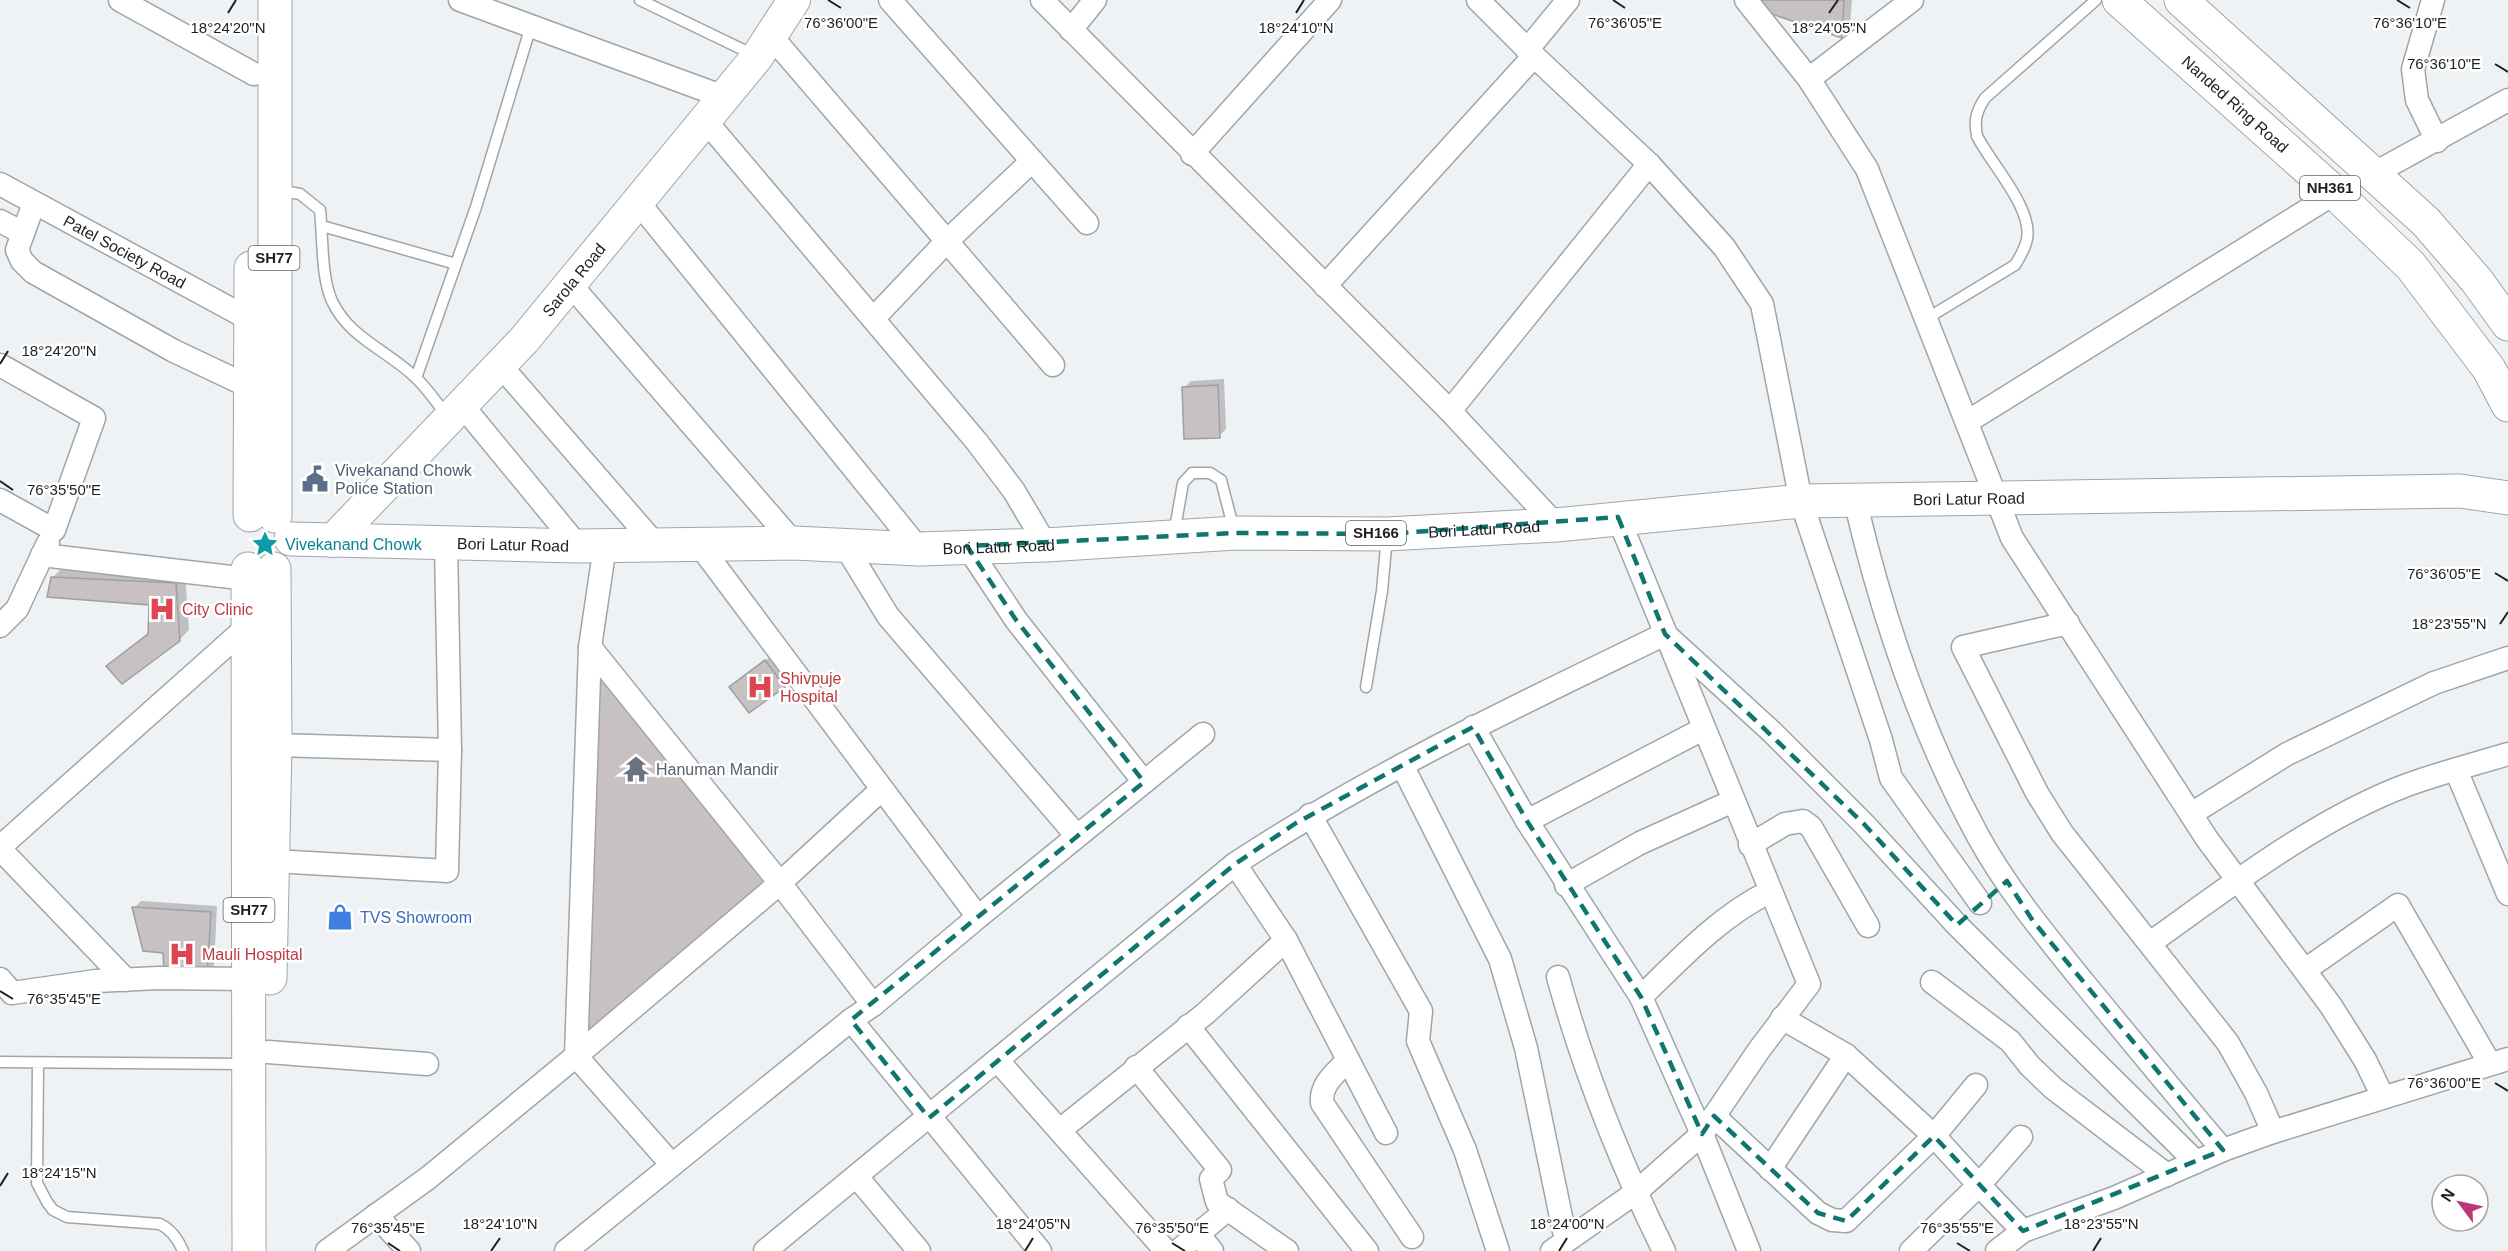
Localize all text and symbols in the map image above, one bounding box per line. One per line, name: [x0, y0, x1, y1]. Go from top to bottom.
text: 76°36'00"E: [804, 14, 878, 31]
text: 76°36'05"E: [1588, 14, 1662, 31]
text: 76°36'10"E: [2373, 14, 2447, 31]
text: 18°24'20"N: [190, 19, 266, 36]
text: 18°24'10"N: [1258, 19, 1334, 36]
text: 18°24'05"N: [1791, 19, 1867, 36]
street label: Nanded Ring Road: [2179, 53, 2291, 156]
text: 76°36'10"E: [2407, 55, 2481, 72]
road number: NH361: [2300, 176, 2360, 200]
street label: Patel Society Road: [61, 212, 189, 292]
street label: Sarola Road: [539, 240, 609, 320]
road number: SH77: [248, 246, 300, 270]
text: 18°24'20"N: [21, 342, 97, 359]
place label: Vivekanand Chowk Police Station: [335, 462, 473, 497]
public building icon: Vivekanand Chowk Police Station: [300, 464, 330, 494]
text: 76°35'50"E: [27, 481, 101, 498]
street label: Bori Latur Road: [1913, 490, 2025, 508]
street label: Bori Latur Road: [1428, 518, 1541, 541]
road number: SH166: [1346, 521, 1406, 545]
place icon: Vivekanand Chowk: [250, 529, 280, 559]
street label: Bori Latur Road: [457, 535, 569, 555]
place label: Vivekanand Chowk: [285, 536, 423, 553]
street label: Bori Latur Road: [942, 536, 1055, 557]
text: 76°36'05"E: [2407, 565, 2481, 582]
hospital icon: City Clinic: [147, 594, 177, 624]
place label: City Clinic: [182, 601, 253, 618]
text: 18°23'55"N: [2411, 615, 2487, 632]
place label: Shivpuje Hospital: [780, 670, 841, 705]
hospital icon: Shivpuje Hospital: [745, 672, 775, 702]
temple icon: Hanuman Mandir: [621, 754, 651, 784]
place label: Hanuman Mandir: [656, 761, 779, 778]
road number: SH77: [224, 898, 274, 922]
shop icon: TVS Showroom: [325, 902, 355, 932]
place label: TVS Showroom: [360, 909, 472, 926]
hospital icon: Mauli Hospital: [167, 939, 197, 969]
place label: Mauli Hospital: [202, 946, 302, 963]
text: 76°35'45"E: [27, 990, 101, 1007]
text: 76°36'00"E: [2407, 1074, 2481, 1091]
text: 18°24'15"N: [21, 1164, 97, 1181]
north arrow: [2430, 1173, 2490, 1233]
text: N: [2438, 1186, 2458, 1205]
text: 18°24'10"N: [462, 1215, 538, 1232]
text: 18°24'05"N: [995, 1215, 1071, 1232]
text: 18°24'00"N: [1529, 1215, 1605, 1232]
text: 18°23'55"N: [2063, 1215, 2139, 1232]
text: 76°35'45"E: [351, 1219, 425, 1236]
text: 76°35'50"E: [1135, 1219, 1209, 1236]
text: 76°35'55"E: [1920, 1219, 1994, 1236]

